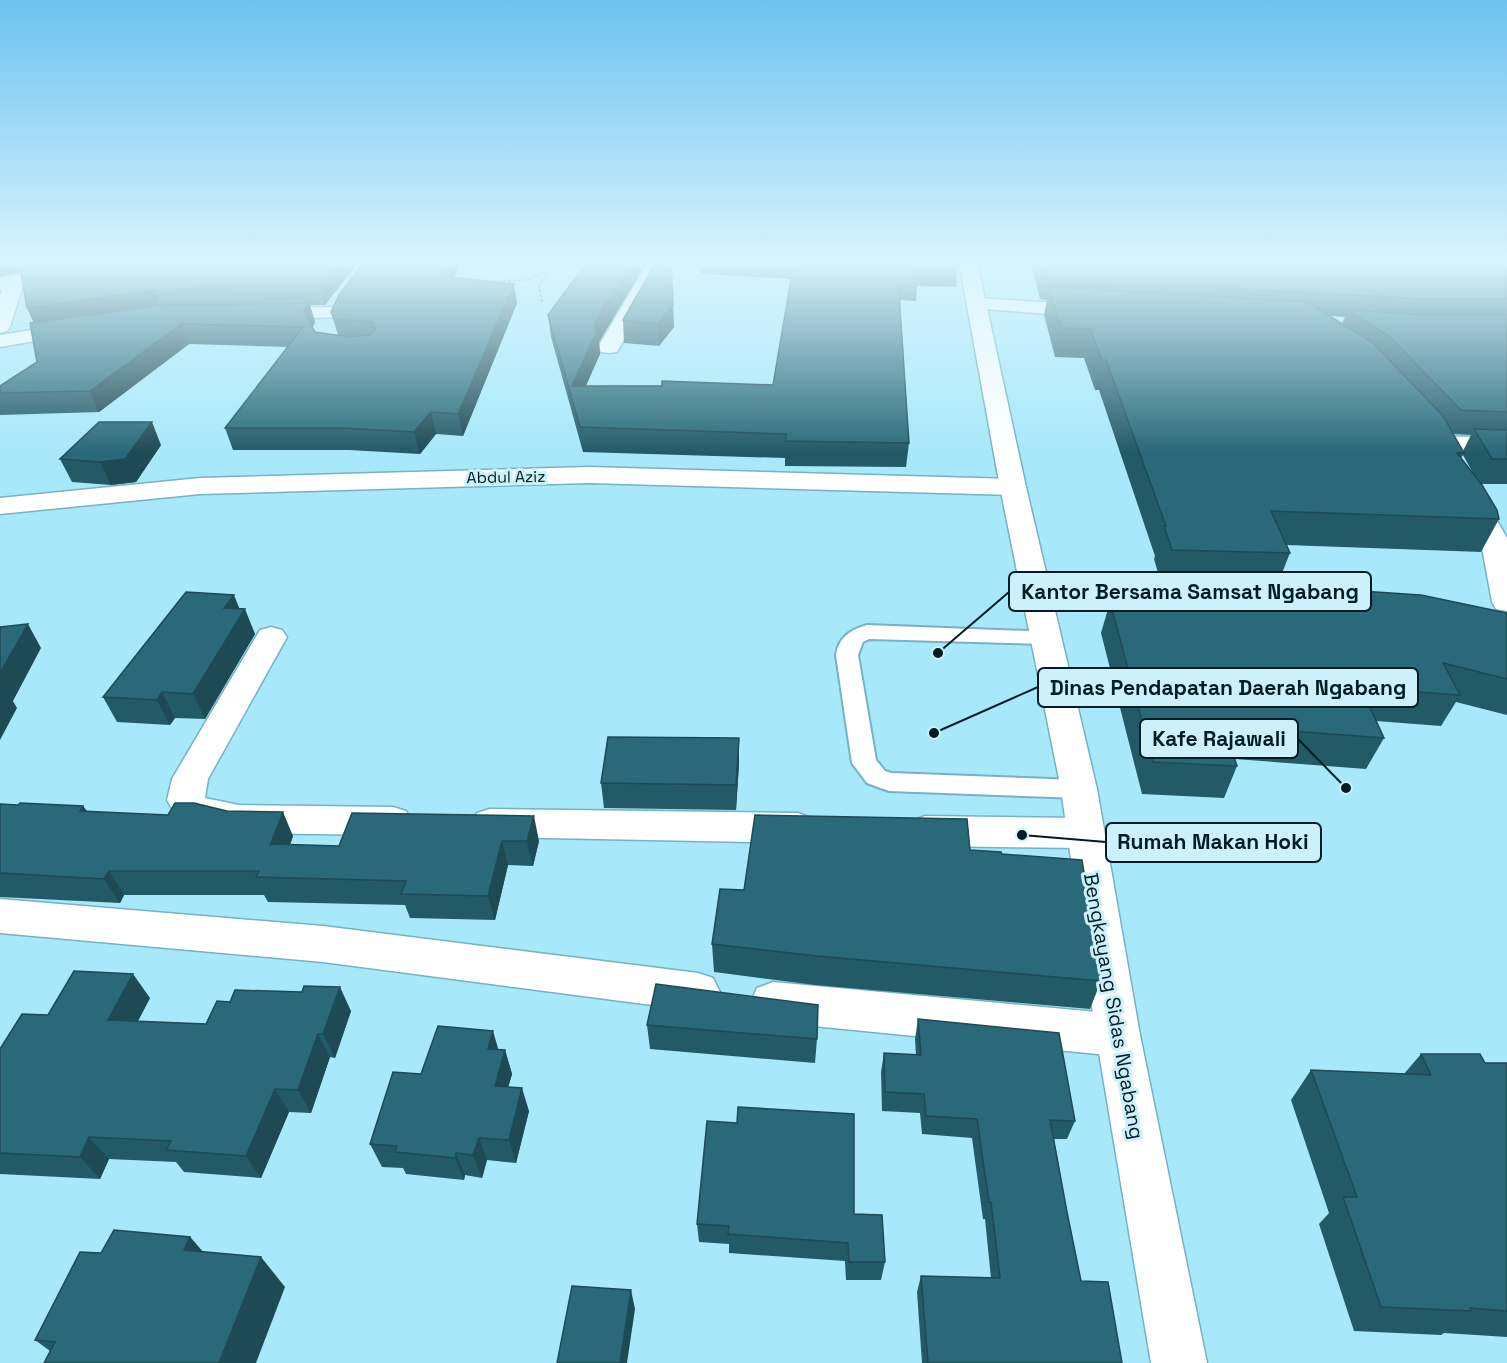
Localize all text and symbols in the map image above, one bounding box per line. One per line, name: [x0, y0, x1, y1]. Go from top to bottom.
street label: Abdul Aziz: [466, 466, 546, 488]
callout: Kantor Bersama Samsat Ngabang: [1009, 572, 1371, 611]
text: Kantor Bersama Samsat Ngabang: [1021, 578, 1359, 605]
callout: Dinas Pendapatan Daerah Ngabang: [1038, 668, 1418, 707]
text: Dinas Pendapatan Daerah Ngabang: [1050, 674, 1406, 701]
callout: Kafe Rajawali: [1140, 719, 1298, 758]
text: Kafe Rajawali: [1152, 725, 1286, 752]
callout: Rumah Makan Hoki: [1106, 823, 1321, 862]
text: Rumah Makan Hoki: [1117, 828, 1309, 855]
street label: Bengkayang Sidas Ngabang: [1078, 871, 1150, 1141]

